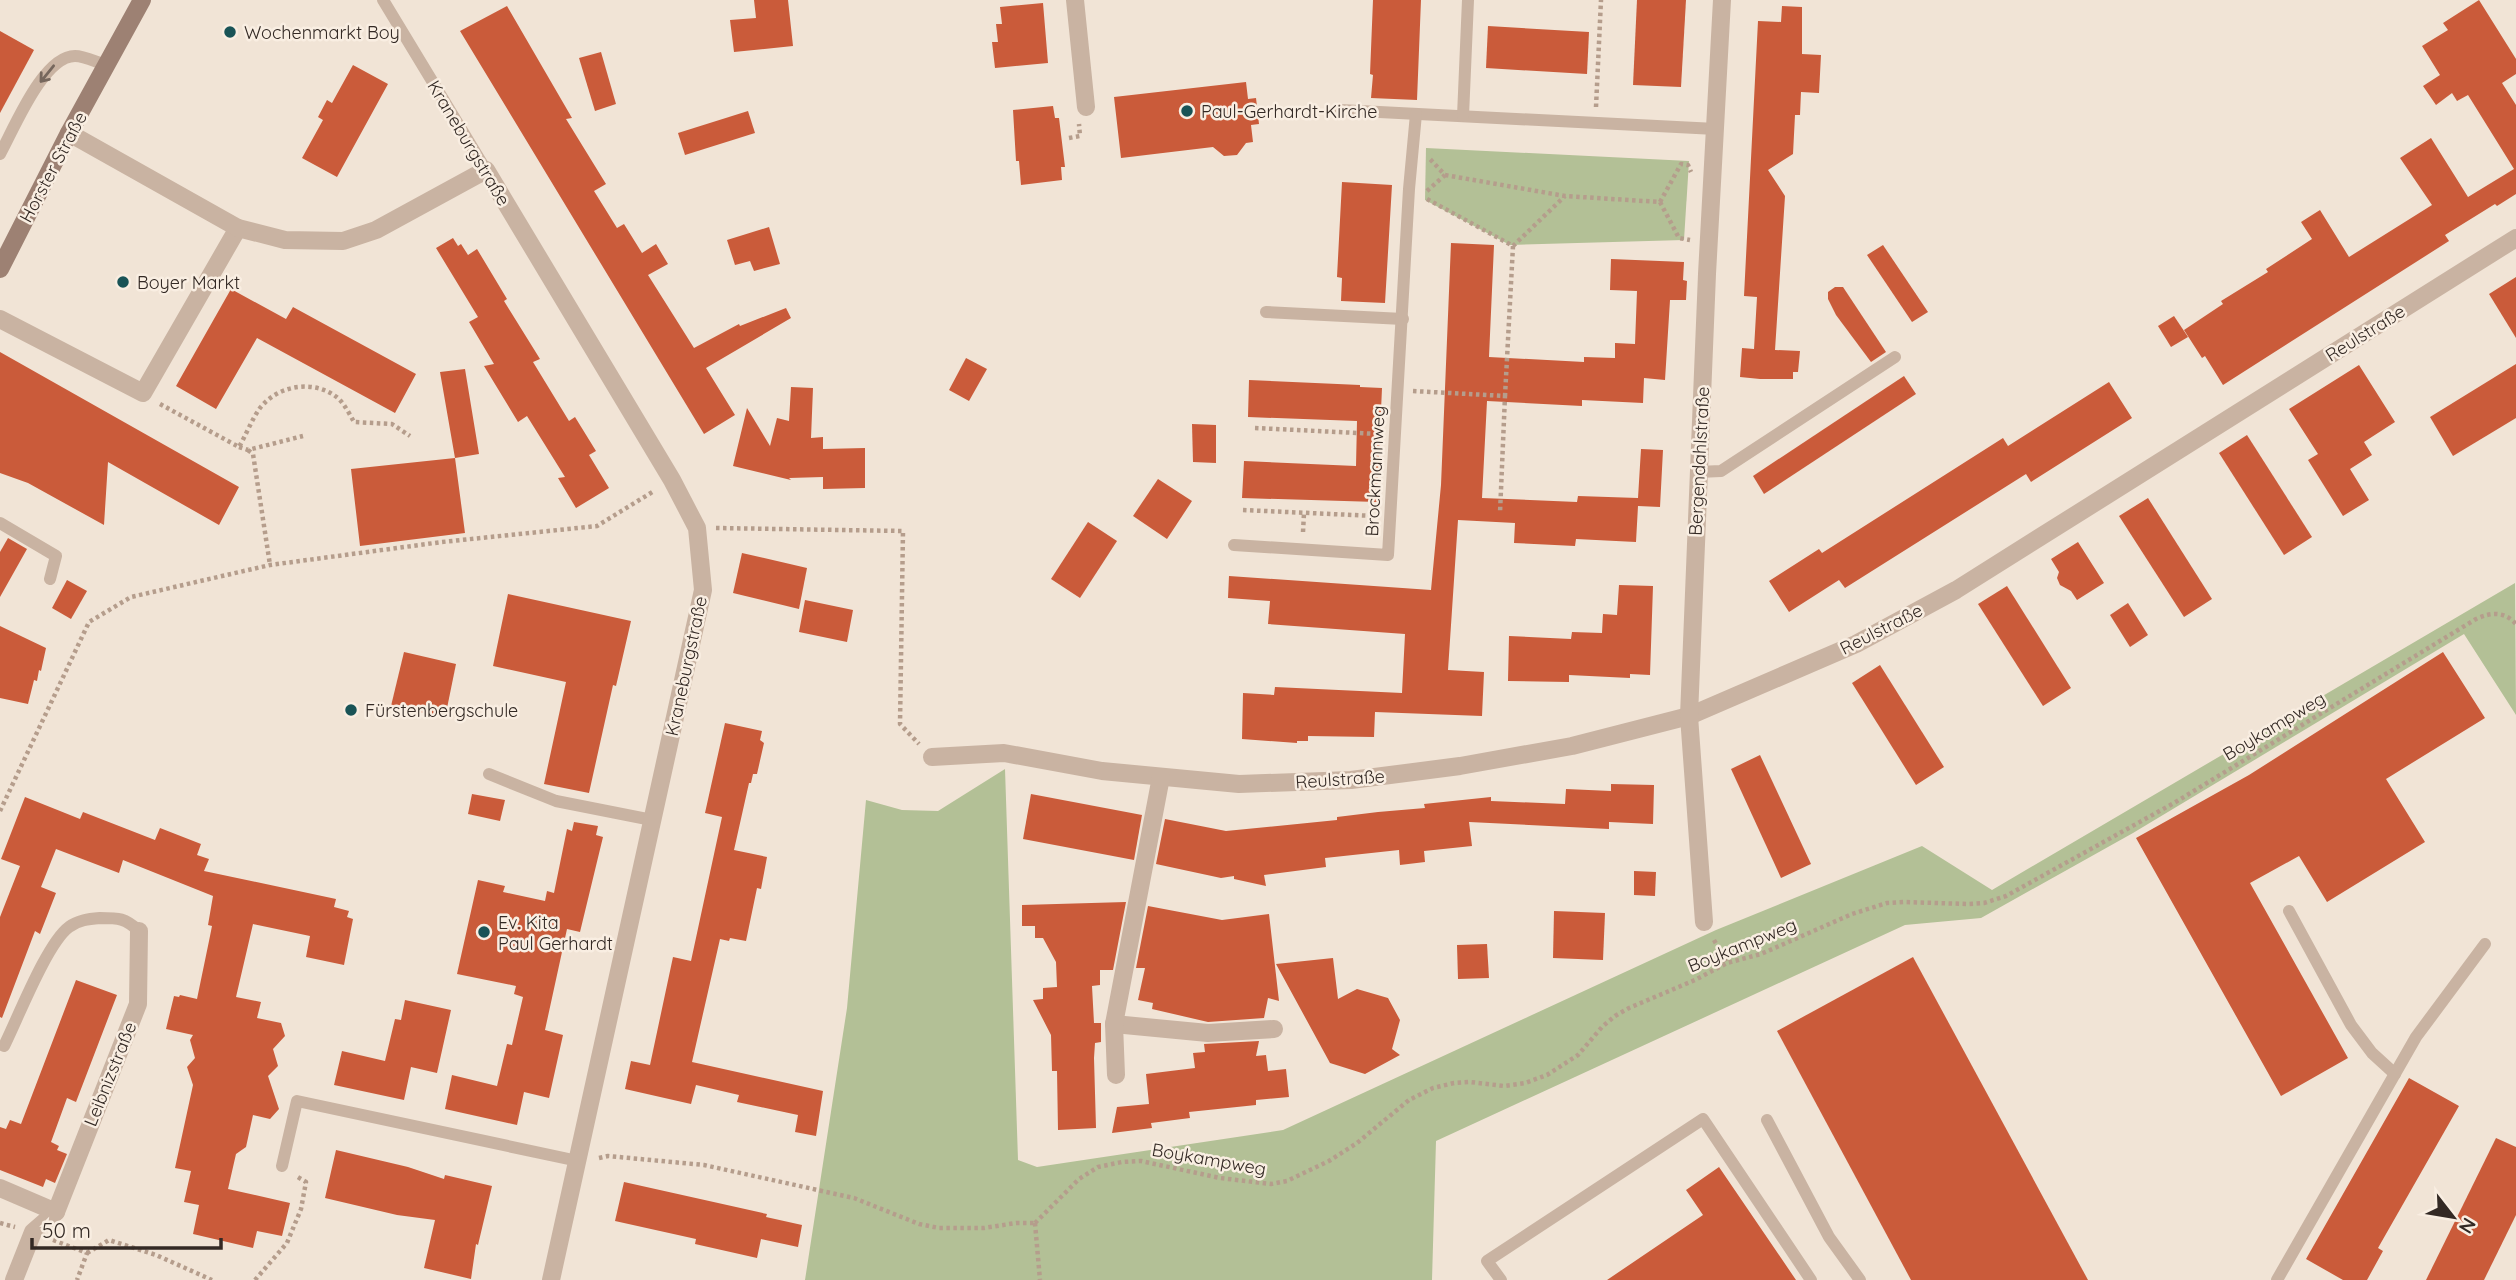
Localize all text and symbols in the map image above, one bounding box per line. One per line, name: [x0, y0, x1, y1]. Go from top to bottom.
place label: Wochenmarkt Boy: [244, 21, 400, 44]
marker: Wochenmarkt Boy: [222, 24, 238, 40]
one-way arrow: [39, 65, 55, 83]
street label: Kraneburgstraße: [422, 76, 516, 210]
place label: Paul-Gerhardt-Kirche: [1201, 100, 1377, 123]
marker: Paul-Gerhardt-Kirche: [1179, 103, 1195, 119]
street label: Horster Straße: [14, 108, 92, 226]
place label: Boyer Markt: [137, 271, 240, 294]
marker: Boyer Markt: [115, 274, 131, 290]
street label: Reulstraße: [2321, 299, 2409, 367]
street label: Bergendahlstraße: [1684, 386, 1714, 536]
street label: Brockmannweg: [1360, 405, 1390, 537]
street label: Kraneburgstraße: [660, 594, 712, 738]
street label: Reulstraße: [1836, 598, 1926, 660]
street label: Boykampweg: [2219, 686, 2329, 766]
place label: Fürstenbergschule: [365, 699, 518, 722]
marker: Fürstenbergschule: [343, 702, 359, 718]
street label: Reulstraße: [1294, 764, 1386, 794]
place label: Ev. Kita Paul Gerhardt: [498, 911, 613, 955]
street label: Boykampweg: [1684, 913, 1800, 977]
marker: Ev. Kita Paul Gerhardt: [476, 924, 492, 940]
street label: Leibnizstraße: [79, 1018, 141, 1130]
street label: Boykampweg: [1150, 1138, 1268, 1180]
north arrow: [2418, 1182, 2488, 1252]
scale bar: [32, 1206, 220, 1250]
text: N: [2454, 1214, 2481, 1238]
text: 50 m: [42, 1217, 91, 1243]

